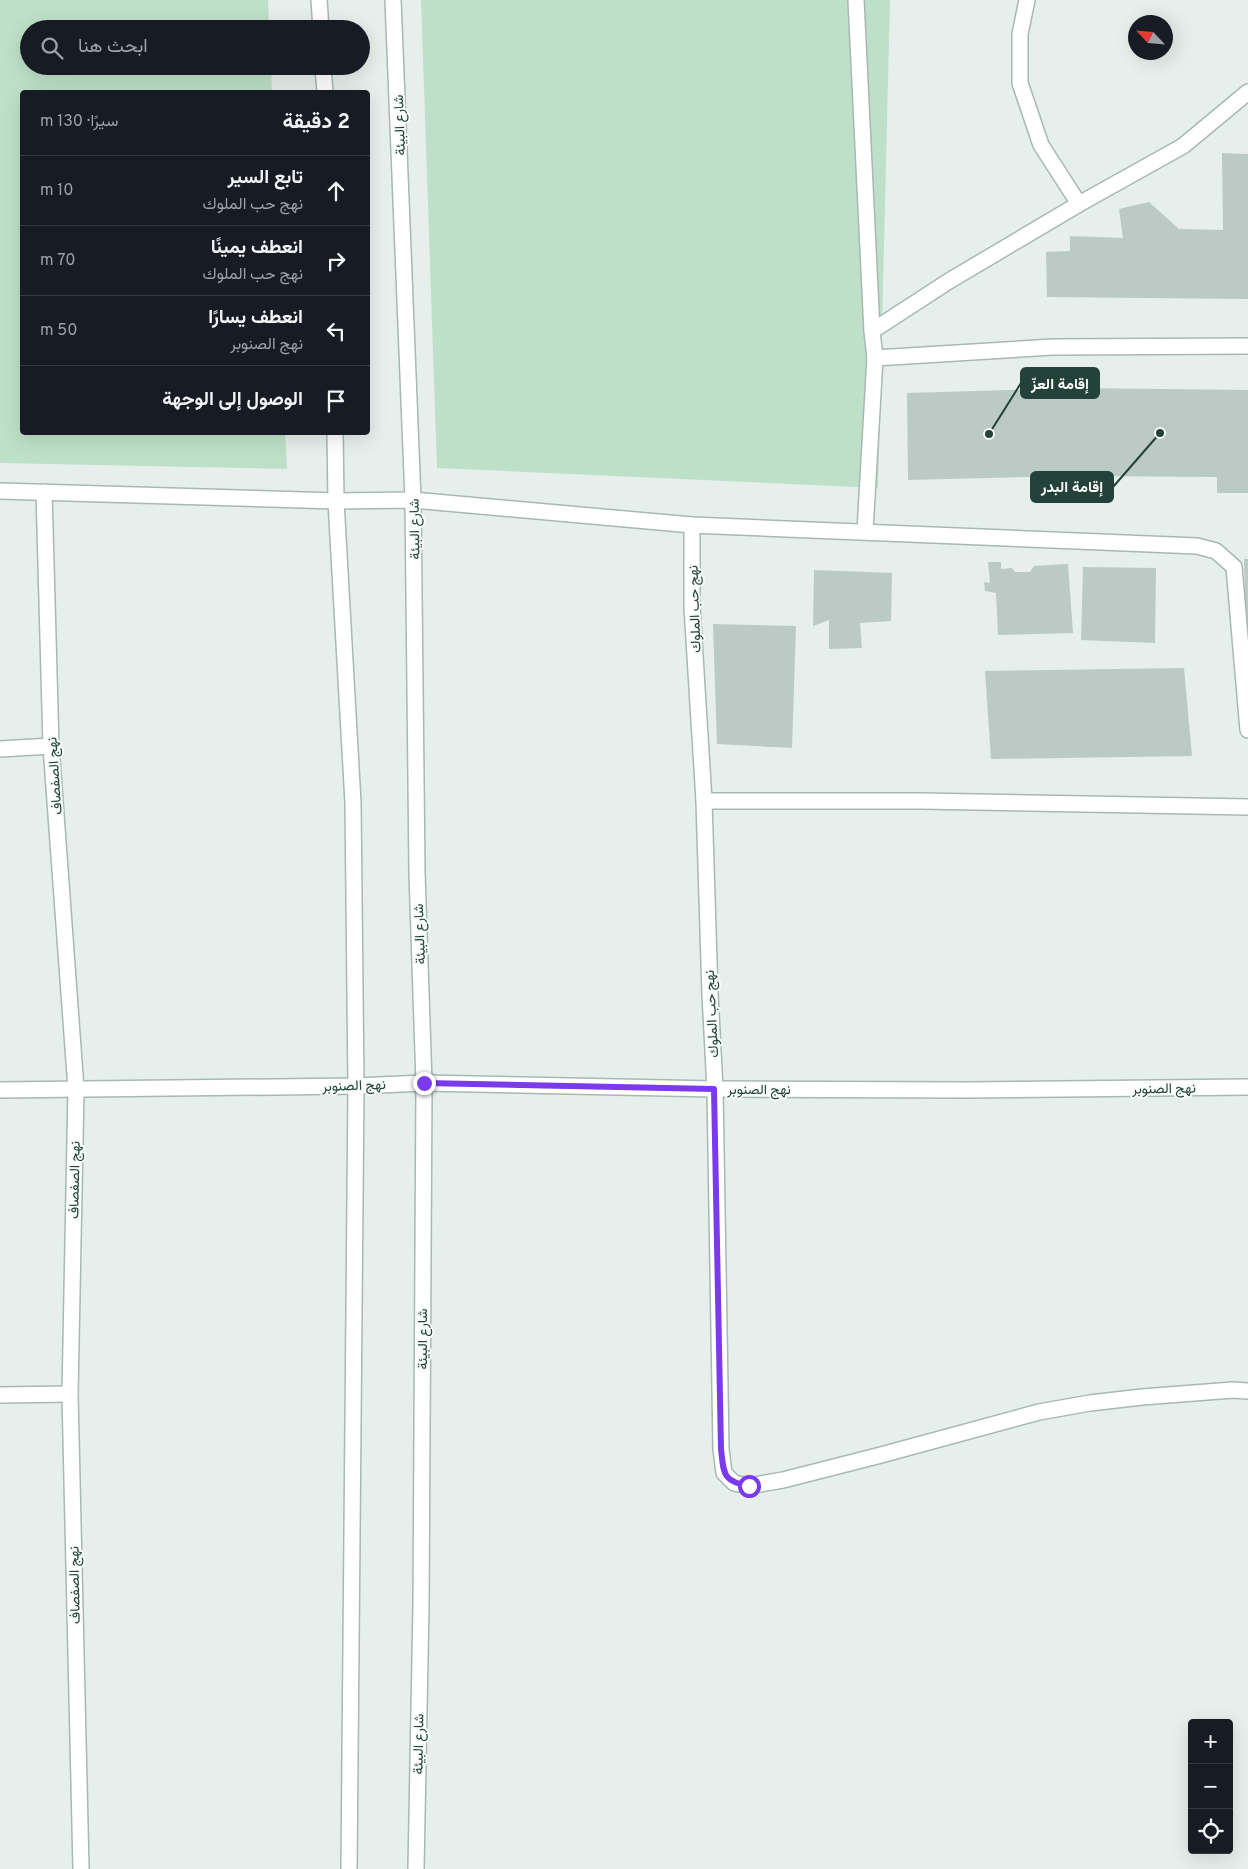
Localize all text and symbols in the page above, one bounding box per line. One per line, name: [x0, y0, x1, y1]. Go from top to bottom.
north arrow: [1128, 15, 1173, 60]
search box: [20, 20, 370, 75]
icon: search: [38, 34, 66, 62]
text: ابحث هنا: [78, 35, 148, 59]
street label: شارع البيئة: [391, 94, 411, 156]
text: 2 دقيقة: [282, 109, 350, 136]
text: سيرًا · 130 m: [40, 112, 118, 132]
text: تابع السير: [227, 166, 303, 190]
icon: ahead: [322, 177, 350, 205]
text: 10 m: [40, 181, 74, 201]
text: نهج حب الملوك: [203, 195, 303, 215]
text: انعطف يمينًا: [211, 236, 303, 260]
icon: right: [322, 247, 350, 275]
text: 70 m: [40, 251, 75, 271]
text: نهج حب الملوك: [203, 265, 303, 285]
text: انعطف يسارًا: [208, 306, 303, 330]
icon: left: [322, 317, 350, 345]
text: 50 m: [40, 321, 78, 341]
text: نهج الصنوبر: [230, 335, 303, 355]
callout: إقامة العزّ: [1021, 368, 1099, 398]
text: إقامة العزّ: [1030, 376, 1089, 395]
icon: arrive: [322, 387, 350, 415]
text: الوصول إلى الوجهة: [162, 388, 303, 412]
callout: إقامة البدر: [1031, 472, 1113, 502]
text: إقامة البدر: [1040, 479, 1103, 498]
street label: شارع البيئة: [406, 498, 426, 560]
street label: نهج حب الملوك: [685, 565, 707, 653]
street label: نهج الصفصاف: [44, 736, 68, 815]
street label: شارع البيئة: [411, 903, 431, 965]
street label: نهج حب الملوك: [702, 970, 724, 1058]
route end: [413, 1072, 436, 1095]
street label: نهج الصنوبر: [321, 1077, 386, 1097]
street label: نهج الصنوبر: [1131, 1080, 1196, 1100]
street label: نهج الصنوبر: [726, 1082, 791, 1100]
street label: نهج الصفصاف: [66, 1141, 86, 1219]
street label: شارع البيئة: [415, 1309, 433, 1369]
route start: [738, 1475, 761, 1498]
street label: نهج الصفصاف: [66, 1546, 86, 1624]
street label: شارع البيئة: [410, 1713, 430, 1775]
map controls: [1188, 1719, 1233, 1854]
button: +: [1188, 1719, 1233, 1764]
button: −: [1188, 1764, 1233, 1809]
button: locate: [1188, 1809, 1233, 1854]

